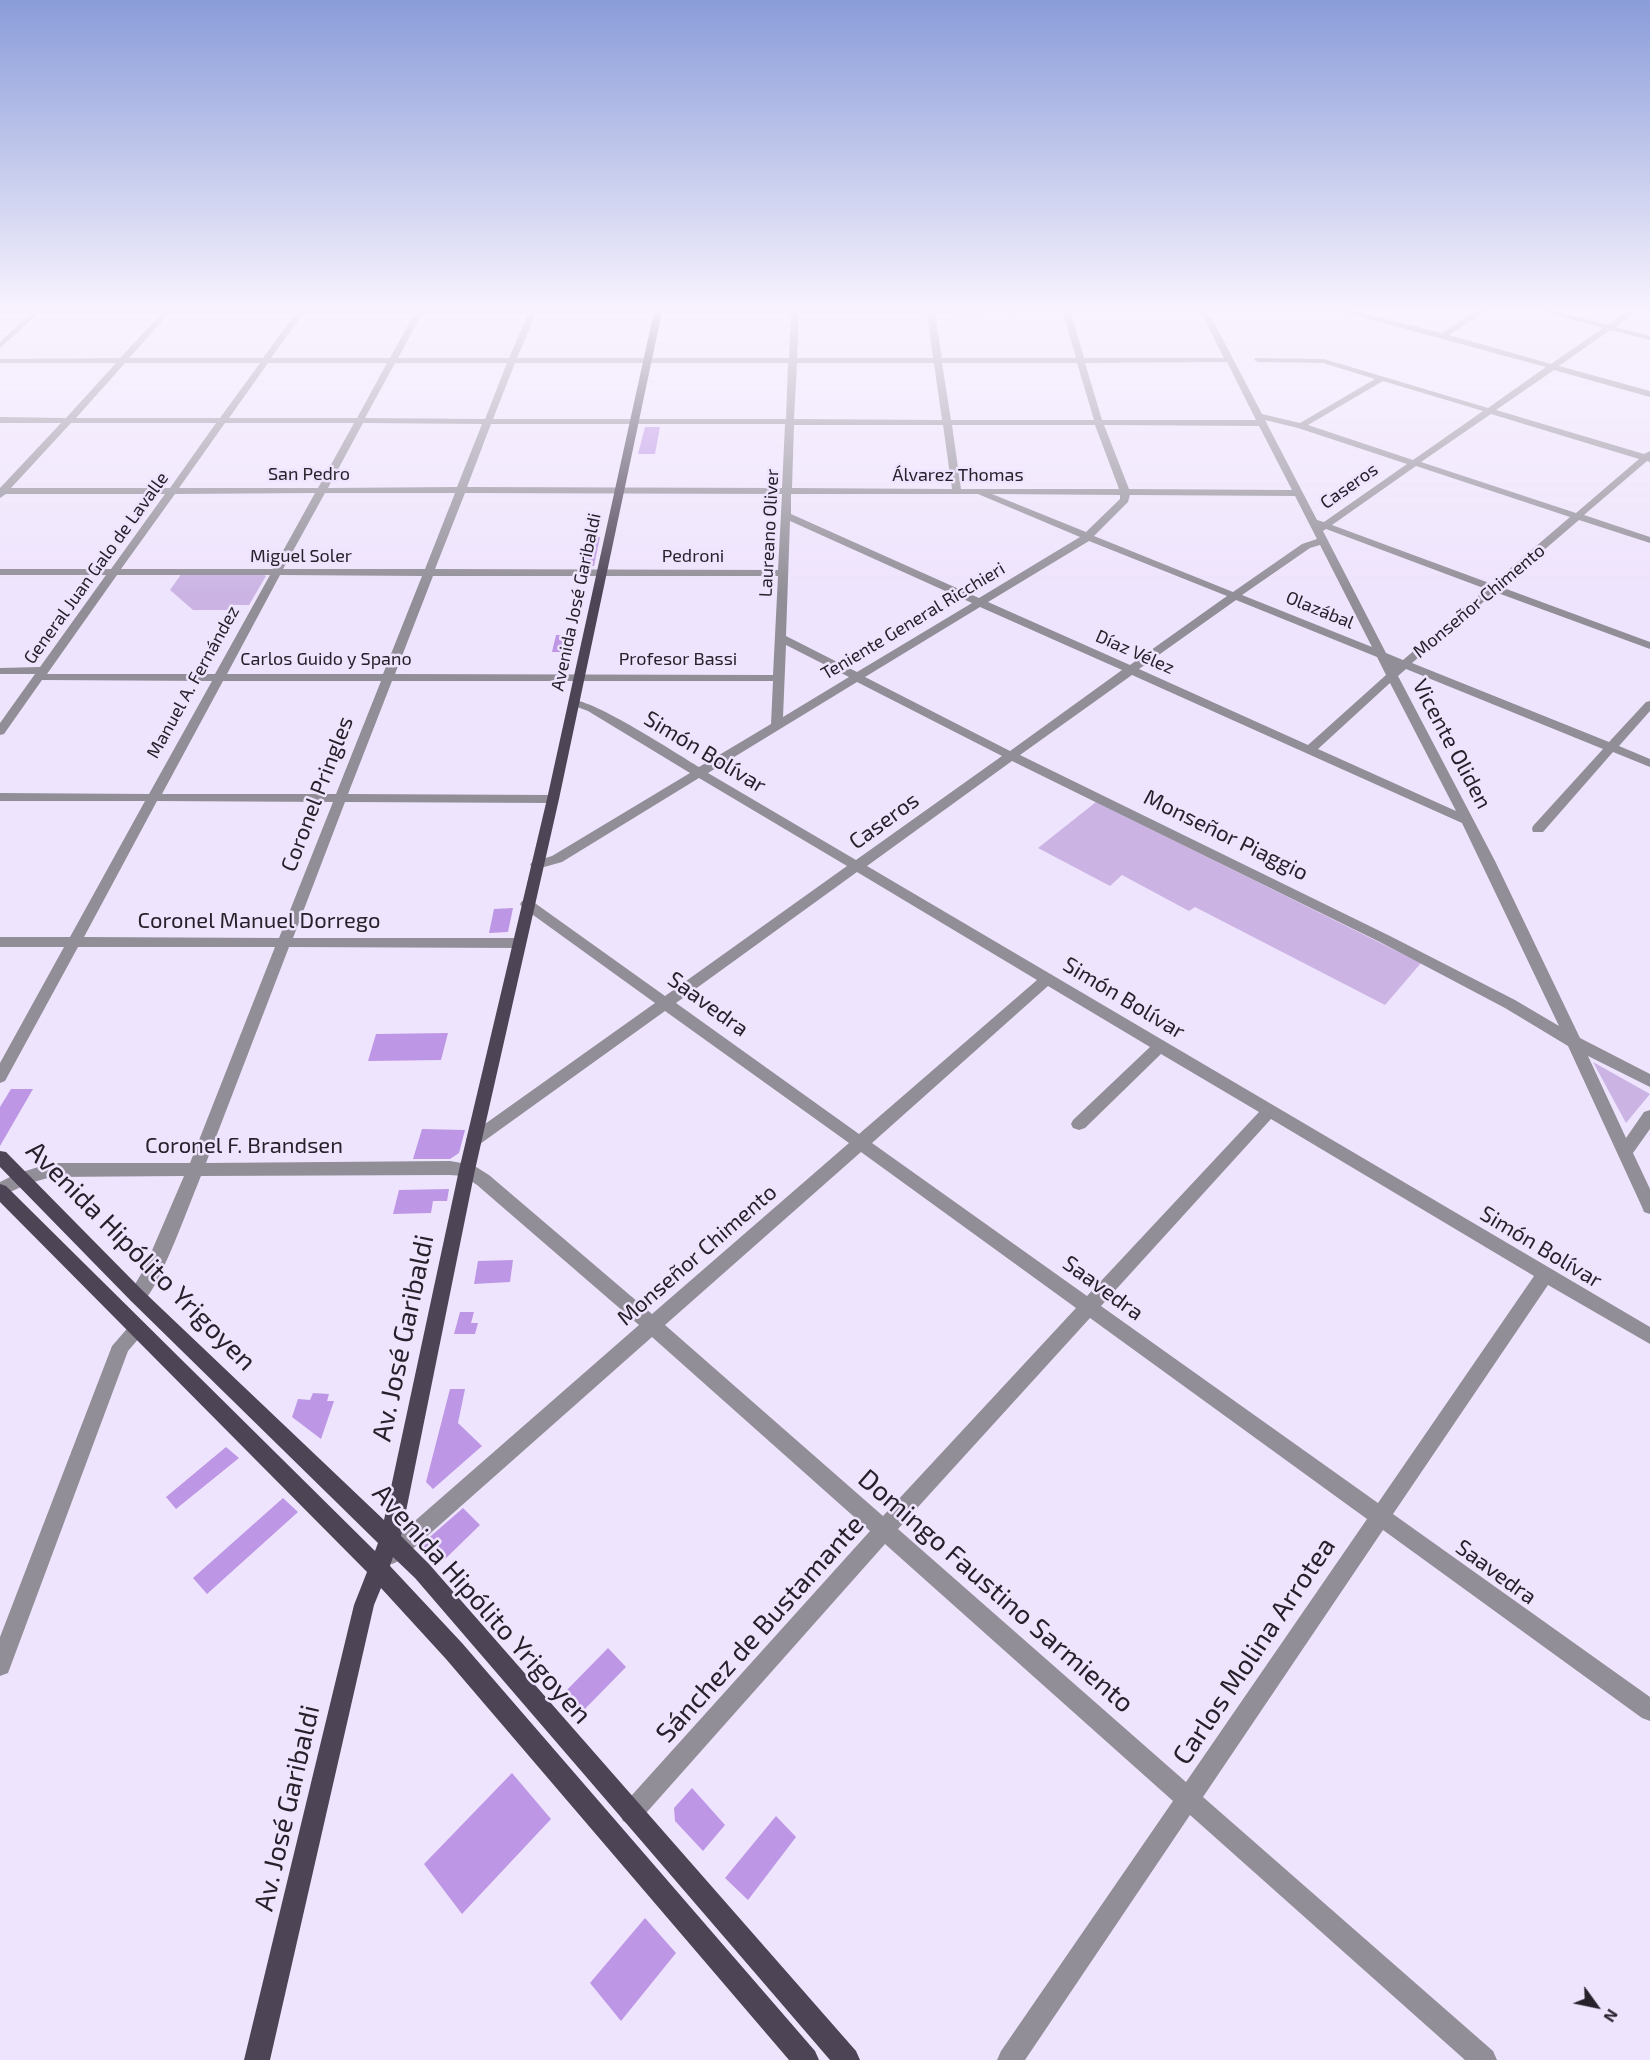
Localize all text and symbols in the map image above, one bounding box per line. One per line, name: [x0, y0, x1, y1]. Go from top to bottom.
street label: Caseros: [1316, 458, 1382, 514]
street label: San Pedro: [268, 463, 350, 485]
street label: Álvarez Thomas: [892, 464, 1024, 486]
street label: General Juan Galo de Lavalle: [19, 468, 173, 668]
street label: Laureano Oliver: [755, 468, 783, 598]
street label: Avenida José Garibaldi: [547, 511, 605, 693]
street label: Monseñor Chimento: [1409, 540, 1549, 662]
street label: Miguel Soler: [250, 545, 352, 567]
street label: Pedroni: [662, 545, 724, 567]
street label: Teniente General Ricchieri: [817, 558, 1009, 684]
street label: Olazábal: [1283, 587, 1357, 633]
street label: Manuel A. Fernández: [142, 602, 244, 762]
street label: Díaz Vélez: [1092, 625, 1178, 679]
street label: Carlos Guido y Spano: [240, 648, 412, 670]
street label: Profesor Bassi: [619, 648, 737, 670]
street label: Vicente Oliden: [1407, 675, 1497, 813]
street label: Simón Bolívar: [639, 705, 771, 799]
street label: Coronel Pringles: [275, 713, 359, 875]
street label: Monseñor Piaggio: [1140, 784, 1312, 886]
street label: Caseros: [844, 787, 924, 855]
street label: Coronel Manuel Dorrego: [137, 908, 381, 934]
street label: Simón Bolívar: [1058, 951, 1190, 1045]
street label: Saavedra: [662, 966, 754, 1042]
street label: Coronel F. Brandsen: [145, 1133, 343, 1159]
street label: Avenida Hipólito Yrigoyen: [19, 1134, 263, 1378]
street label: Monseñor Chimento: [612, 1179, 782, 1331]
street label: Simón Bolívar: [1475, 1200, 1607, 1294]
street label: Av. José Garibaldi: [365, 1232, 441, 1444]
street label: Saavedra: [1057, 1250, 1149, 1326]
street label: Domingo Faustino Sarmiento: [852, 1463, 1140, 1719]
street label: Avenida Hipólito Yrigoyen: [366, 1477, 598, 1731]
street label: Sánchez de Bustamante: [649, 1509, 871, 1749]
street label: Carlos Molina Arrotea: [1166, 1531, 1342, 1771]
street label: Saavedra: [1450, 1534, 1542, 1610]
street label: Av. José Garibaldi: [248, 1702, 326, 1914]
north arrow: [1566, 1976, 1626, 2036]
text: N: [1600, 2006, 1623, 2026]

